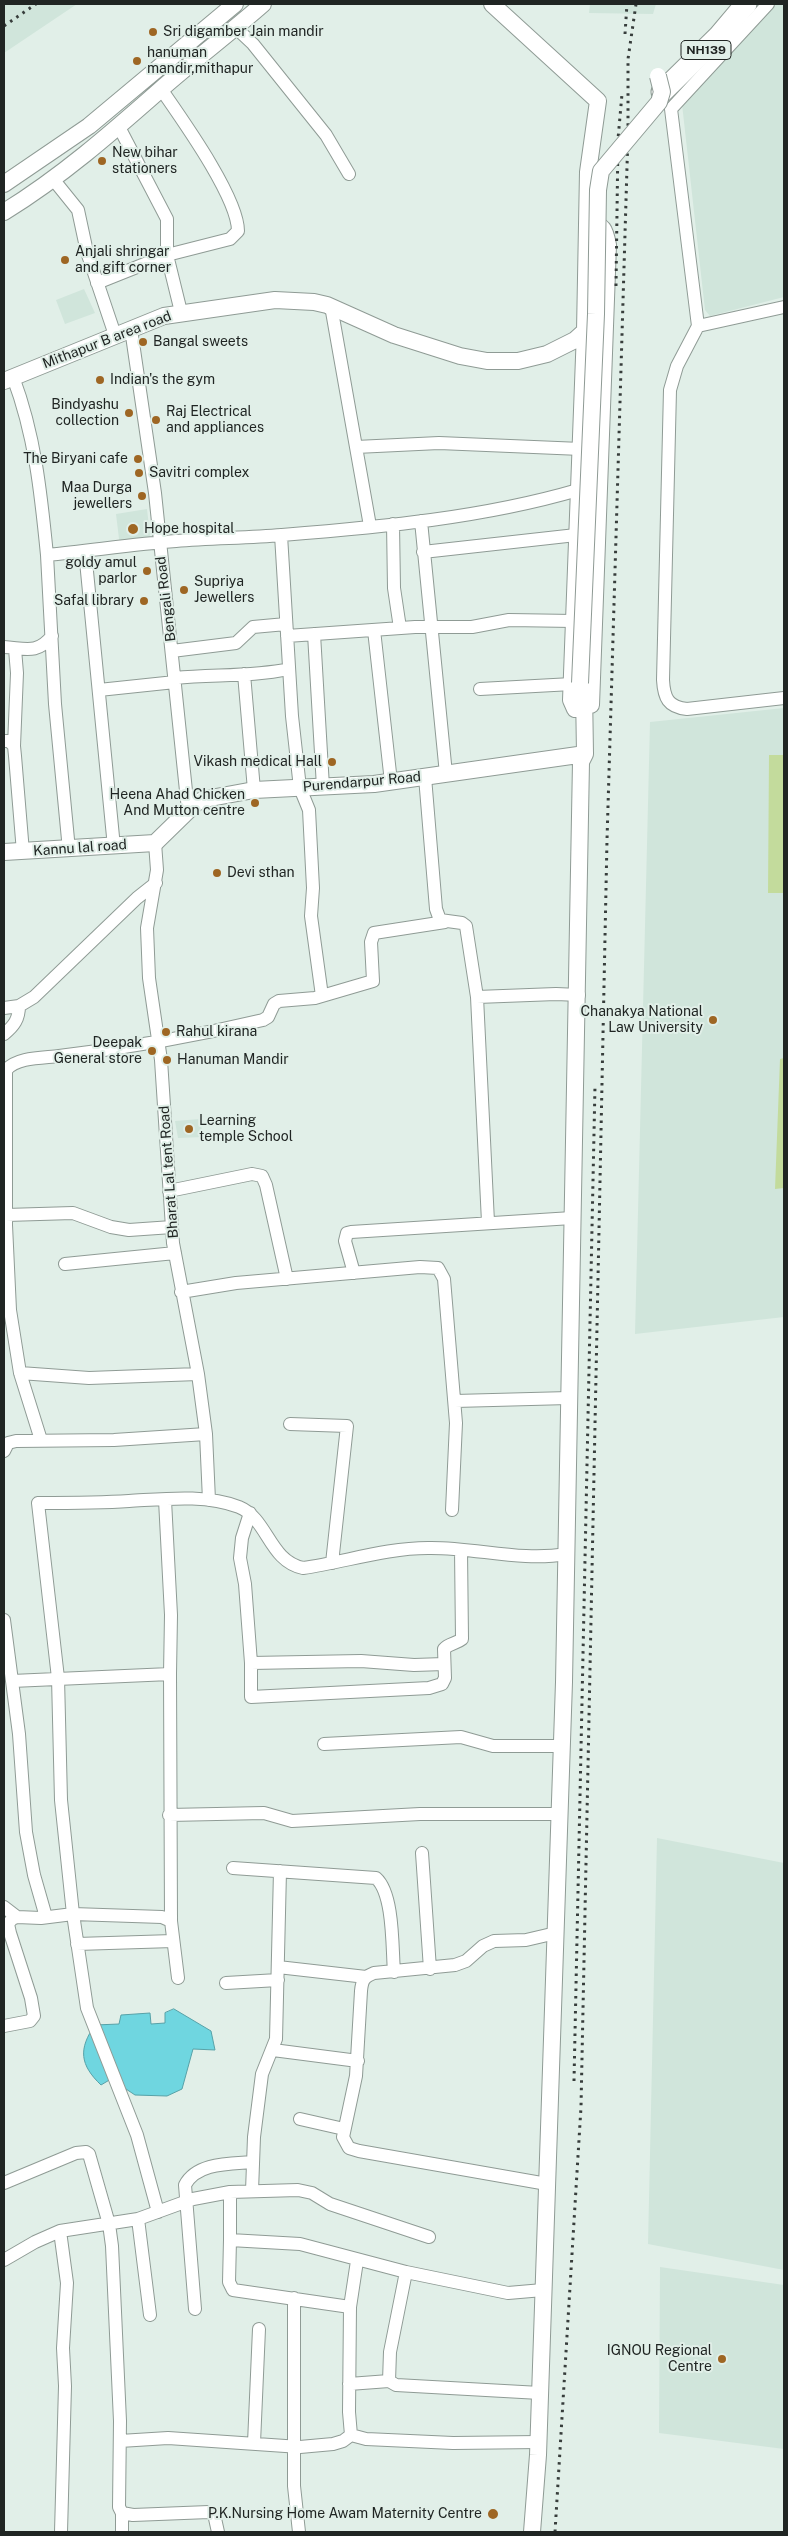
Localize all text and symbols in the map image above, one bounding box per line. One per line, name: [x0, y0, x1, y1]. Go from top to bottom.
place label: Sri digamber Jain mandir: [163, 24, 324, 40]
marker: Sri digamber Jain mandir: [147, 26, 159, 38]
road number: NH139: [681, 40, 731, 60]
place label: hanuman mandir,mithapur: [147, 45, 254, 78]
marker: hanuman mandir,mithapur: [131, 55, 143, 67]
place label: New bihar stationers: [112, 145, 178, 178]
marker: New bihar stationers: [96, 155, 108, 167]
place label: Anjali shringar and gift corner: [75, 244, 171, 276]
marker: Anjali shringar and gift corner: [59, 254, 71, 266]
street label: Mithapur B area road: [40, 308, 174, 372]
place label: Bangal sweets: [153, 334, 248, 350]
marker: Bangal sweets: [137, 336, 149, 348]
place label: Indian's the gym: [110, 372, 215, 388]
marker: Indian's the gym: [94, 374, 106, 386]
place label: Bindyashu collection: [51, 397, 119, 430]
place label: Raj Electrical and appliances: [166, 404, 264, 437]
marker: Bindyashu collection: [123, 407, 135, 419]
marker: Raj Electrical and appliances: [150, 414, 162, 426]
place label: The Biryani cafe: [23, 451, 128, 467]
marker: The Biryani cafe: [132, 453, 144, 465]
place label: Savitri complex: [149, 465, 249, 481]
marker: Savitri complex: [133, 467, 145, 479]
place label: Maa Durga jewellers: [61, 480, 132, 512]
marker: Maa Durga jewellers: [136, 490, 148, 502]
place label: Hope hospital: [144, 521, 234, 537]
marker: Hope hospital: [126, 522, 140, 536]
place label: goldy amul parlor: [65, 555, 137, 588]
street label: Bengali Road: [152, 555, 180, 643]
marker: goldy amul parlor: [141, 565, 153, 577]
place label: Supriya Jewellers: [194, 574, 254, 606]
marker: Supriya Jewellers: [178, 584, 190, 596]
place label: Safal library: [54, 593, 134, 609]
marker: Safal library: [138, 595, 150, 607]
place label: Vikash medical Hall: [194, 754, 322, 770]
marker: Vikash medical Hall: [326, 756, 338, 768]
street label: Purendarpur Road: [302, 768, 422, 796]
place label: Heena Ahad Chicken And Mutton centre: [110, 787, 245, 820]
marker: Heena Ahad Chicken And Mutton centre: [249, 797, 261, 809]
street label: Kannu lal road: [33, 836, 127, 860]
place label: Devi sthan: [227, 865, 295, 881]
marker: Devi sthan: [211, 867, 223, 879]
place label: Chanakya National Law University: [580, 1004, 703, 1036]
marker: Chanakya National Law University: [707, 1014, 719, 1026]
place label: Rahul kirana: [176, 1024, 257, 1040]
marker: Rahul kirana: [160, 1026, 172, 1038]
place label: Deepak General store: [54, 1035, 142, 1068]
marker: Deepak General store: [146, 1045, 158, 1057]
place label: Hanuman Mandir: [177, 1052, 289, 1068]
marker: Hanuman Mandir: [161, 1054, 173, 1066]
street label: Bharat Lal tent Road: [156, 1105, 182, 1239]
place label: Learning temple School: [199, 1113, 293, 1146]
marker: Learning temple School: [183, 1123, 195, 1135]
place label: IGNOU Regional Centre: [607, 2343, 712, 2376]
marker: IGNOU Regional Centre: [716, 2353, 728, 2365]
place label: P.K.Nursing Home Awam Maternity Centre: [208, 2506, 482, 2522]
marker: P.K.Nursing Home Awam Maternity Centre: [486, 2507, 500, 2521]

